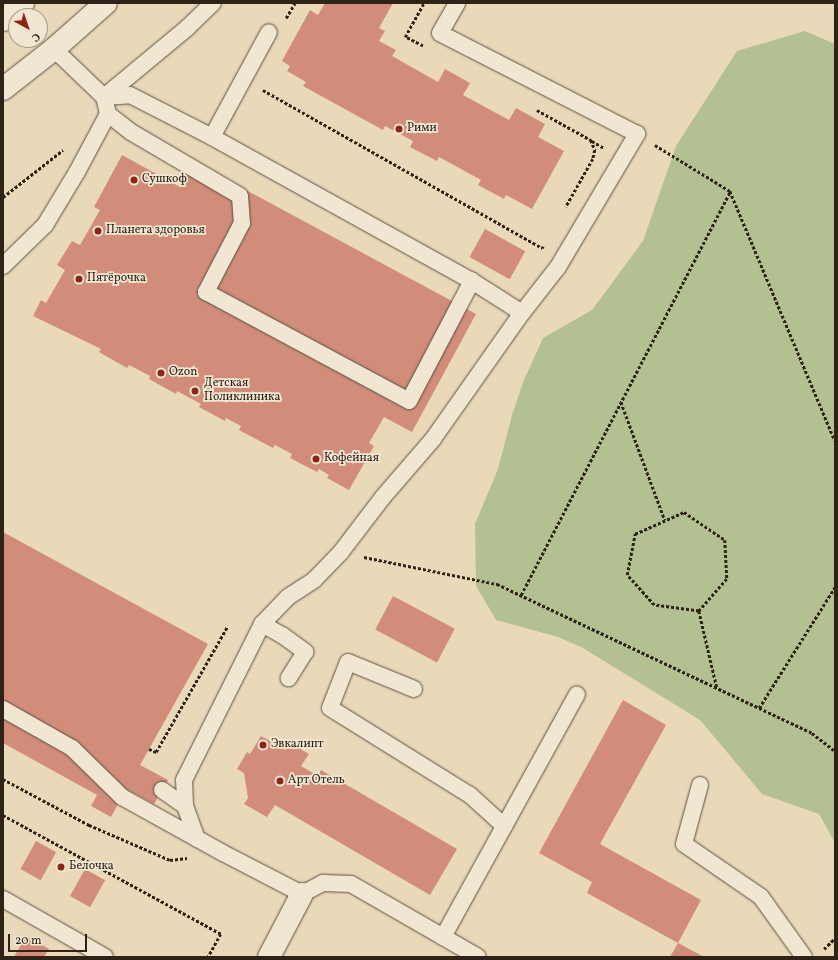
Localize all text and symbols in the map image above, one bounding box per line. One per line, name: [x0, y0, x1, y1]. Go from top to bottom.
north arrow: [8, 8, 48, 48]
text: С: [28, 29, 43, 45]
place label: Рими: [407, 122, 437, 136]
marker: Рими: [394, 124, 404, 134]
place label: Сушкоф: [142, 173, 187, 187]
marker: Сушкоф: [129, 175, 139, 185]
place label: Планета здоровья: [106, 224, 205, 238]
marker: Планета здоровья: [93, 226, 103, 236]
place label: Пятёрочка: [87, 272, 146, 286]
marker: Пятёрочка: [74, 274, 84, 284]
place label: Ozon: [169, 366, 197, 380]
marker: Ozon: [156, 368, 166, 378]
place label: Детская Поликлиника: [204, 377, 280, 405]
marker: Детская Поликлиника: [189, 385, 201, 397]
place label: Кофейная: [324, 452, 379, 466]
marker: Кофейная: [311, 454, 321, 464]
place label: Эвкалипт: [271, 738, 324, 752]
marker: Эвкалипт: [258, 740, 268, 750]
place label: Арт Отель: [288, 774, 345, 788]
marker: Арт Отель: [275, 776, 285, 786]
place label: Белочка: [69, 860, 114, 874]
marker: Белочка: [56, 862, 66, 872]
scale bar: [10, 926, 89, 952]
text: 20 m: [15, 933, 42, 949]

